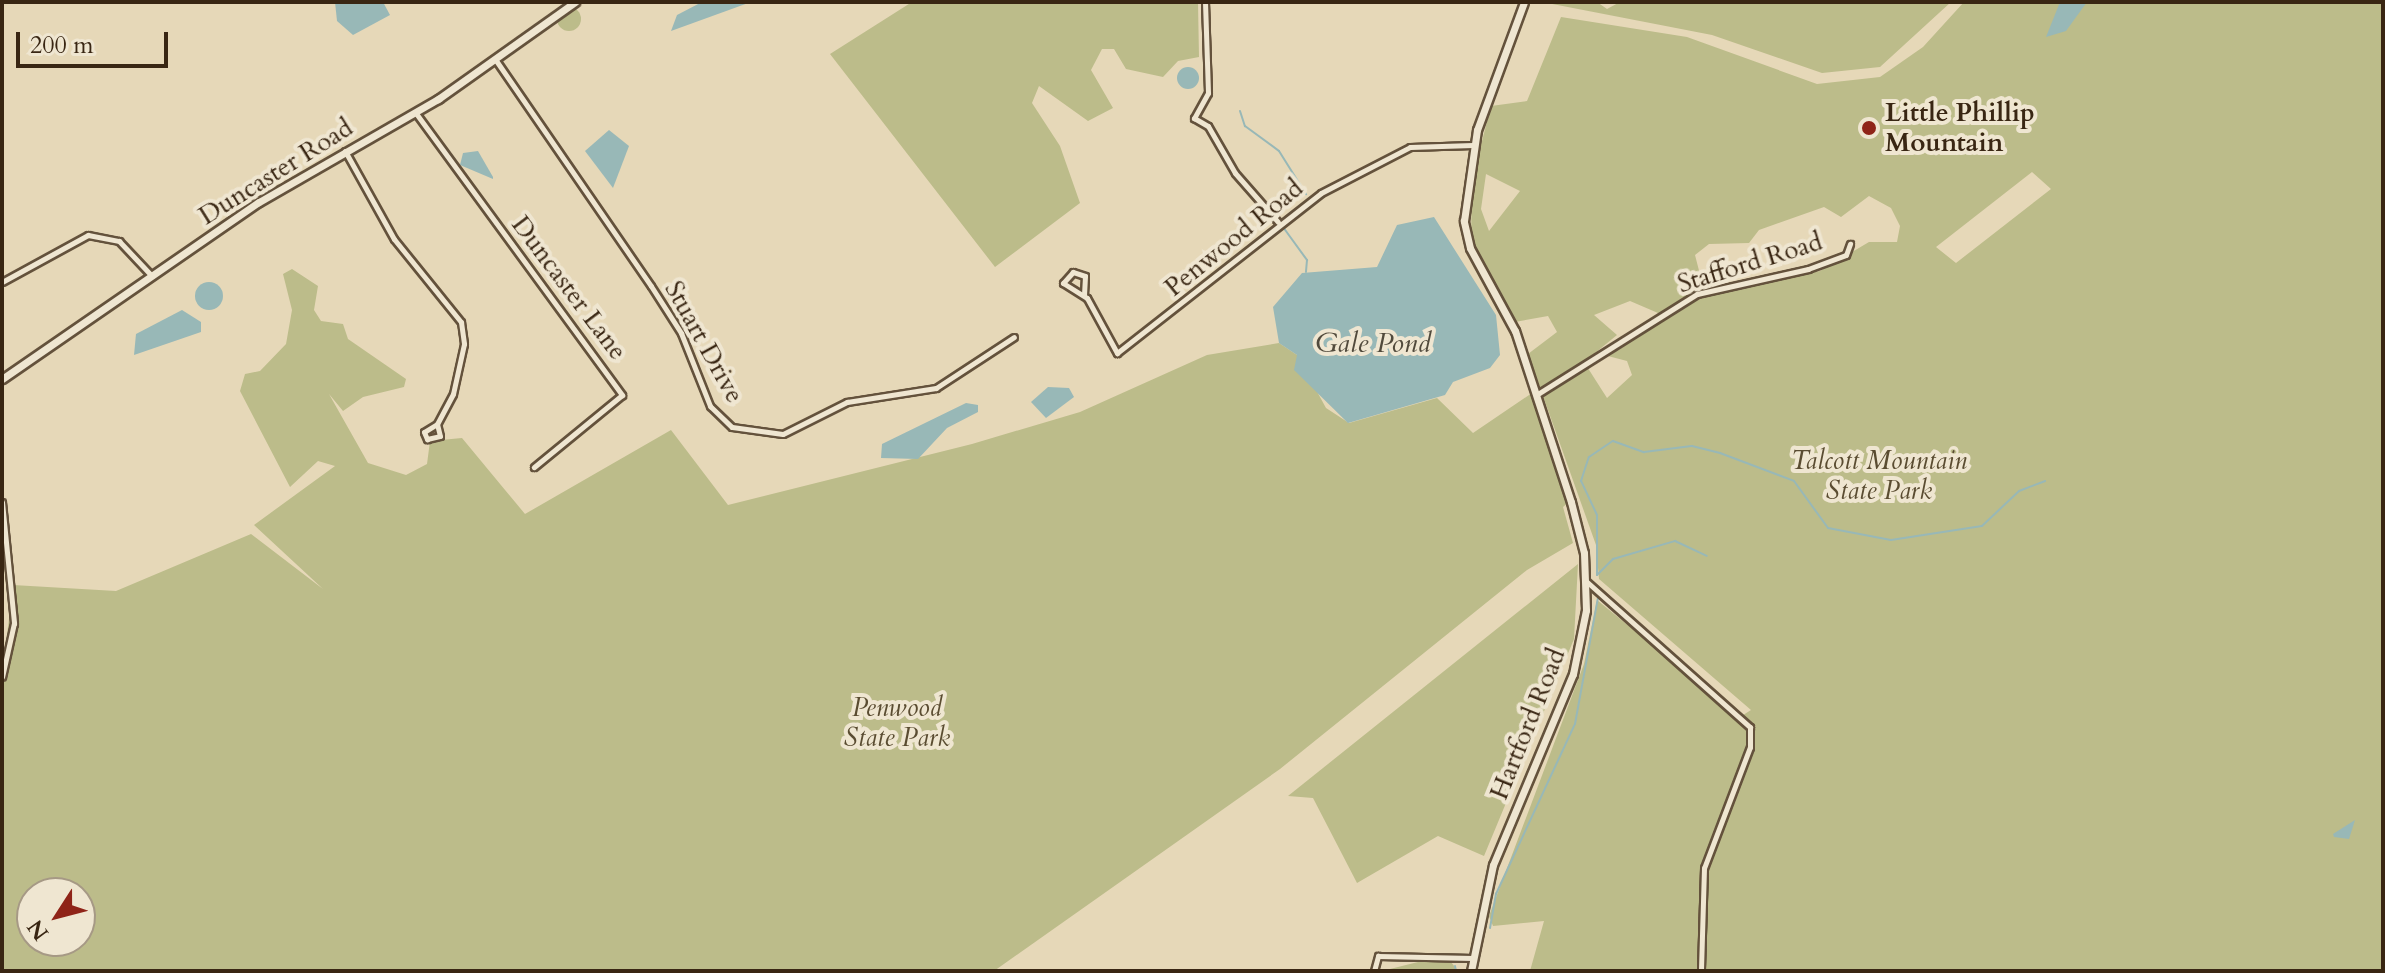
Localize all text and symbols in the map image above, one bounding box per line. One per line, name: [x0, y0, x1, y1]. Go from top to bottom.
scale bar: [20, 16, 172, 66]
text: 200 m: [30, 29, 94, 62]
place label: Little Phillip Mountain: [1885, 97, 2035, 158]
street label: Duncaster Road: [193, 112, 359, 232]
marker: Little Phillip Mountain: [1860, 119, 1878, 137]
street label: Penwood Road: [1159, 173, 1309, 303]
street label: Duncaster Lane: [505, 210, 633, 366]
street label: Stafford Road: [1674, 226, 1826, 300]
street label: Stuart Drive: [658, 276, 750, 408]
water label: Gale Pond: [1315, 326, 1431, 360]
park label: Talcott Mountain State Park: [1791, 445, 1967, 506]
street label: Hartford Road: [1484, 644, 1572, 804]
park label: Penwood State Park: [844, 692, 950, 754]
north arrow: [16, 877, 96, 957]
text: N: [20, 913, 56, 946]

